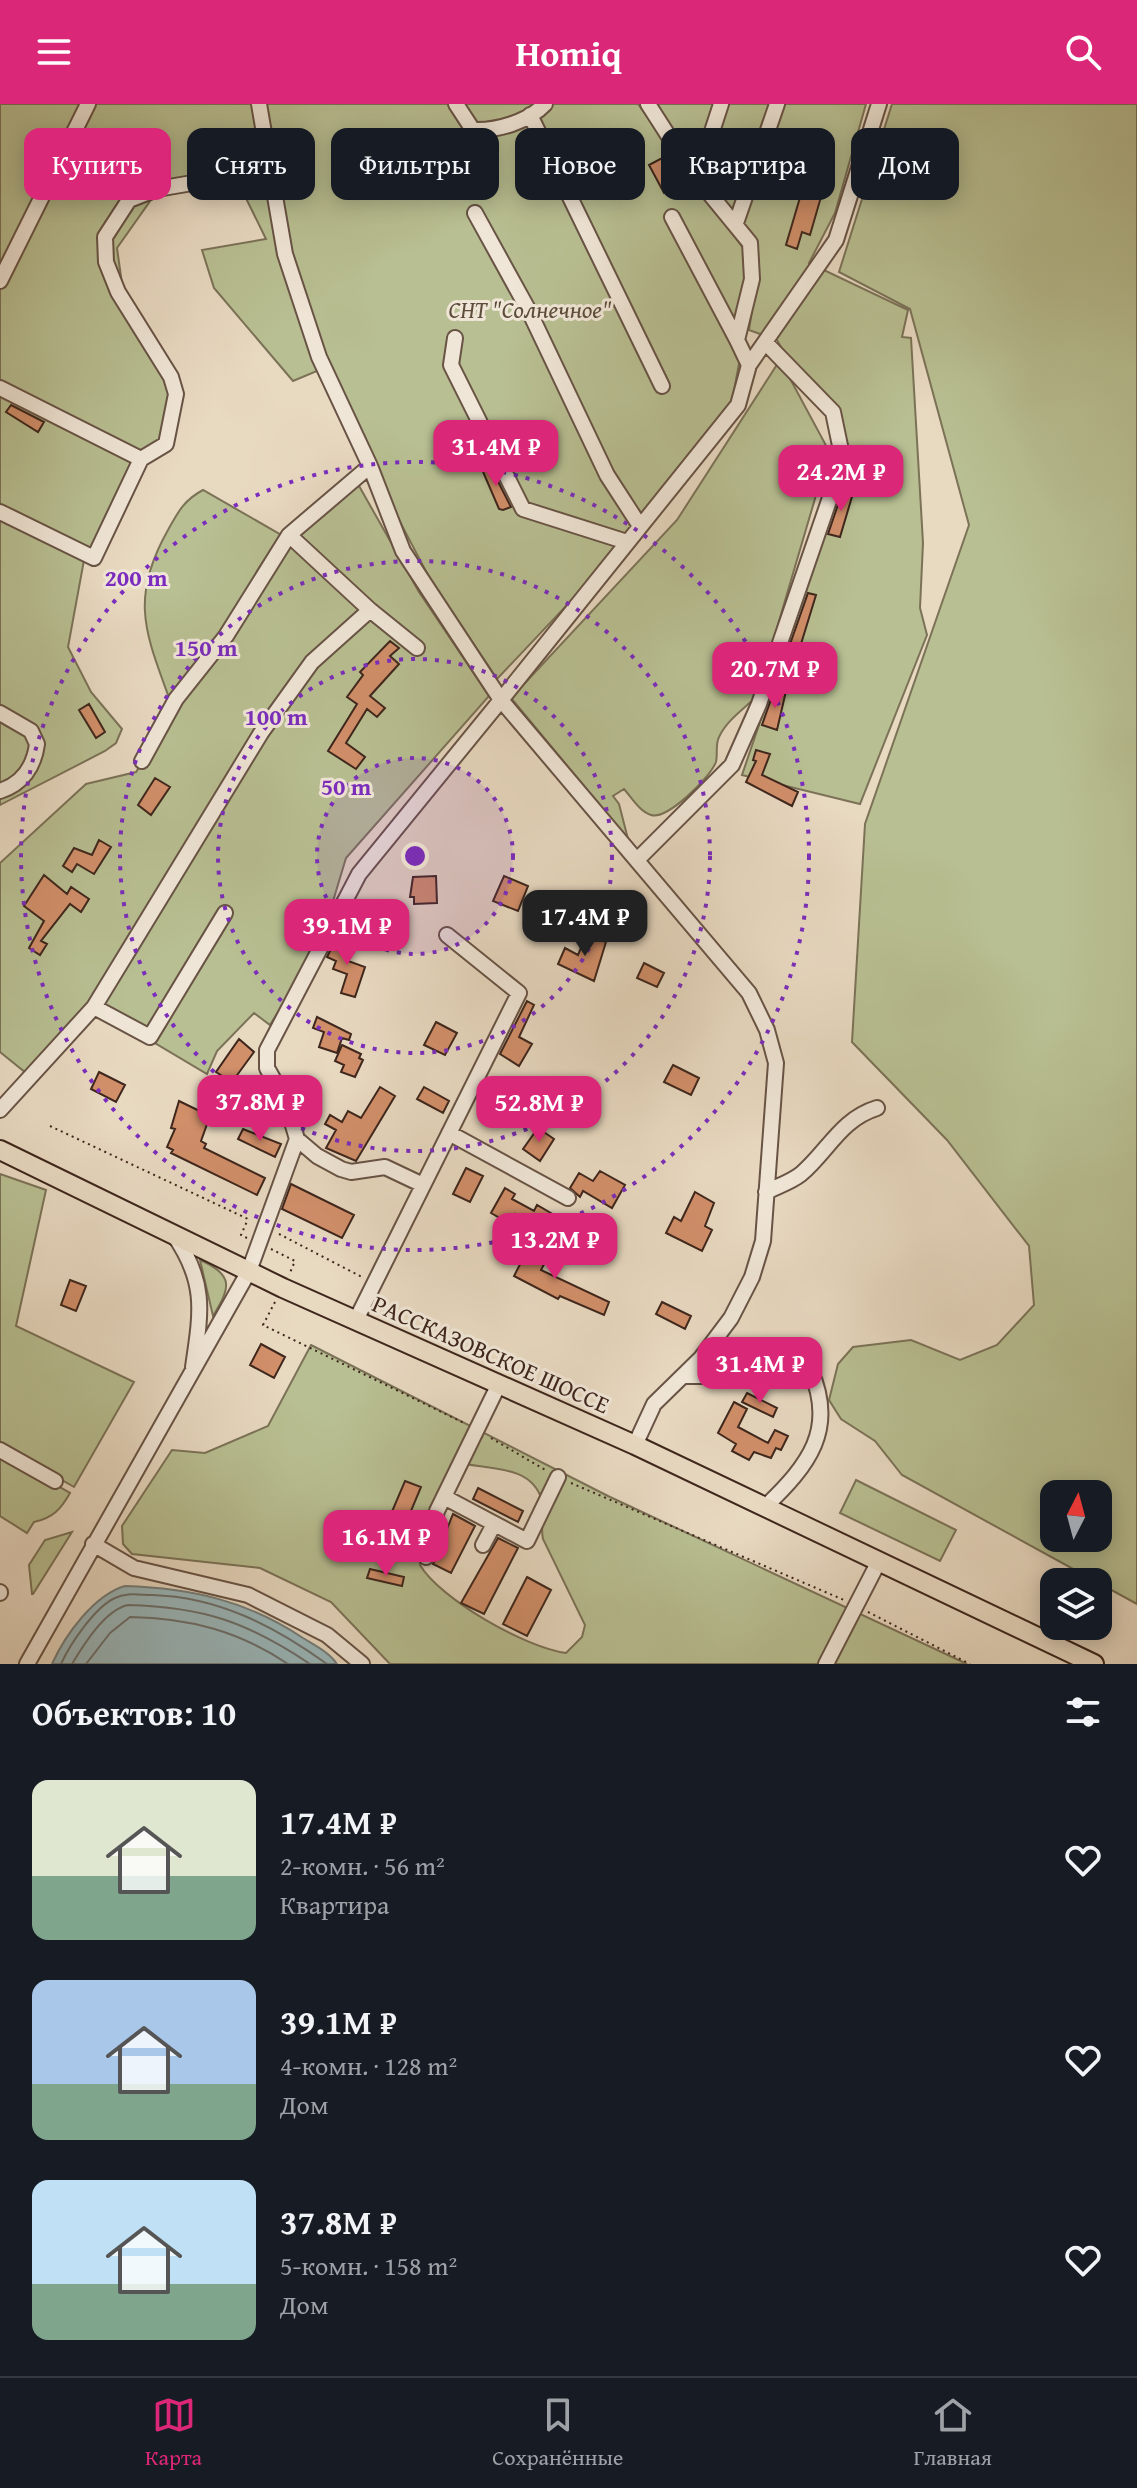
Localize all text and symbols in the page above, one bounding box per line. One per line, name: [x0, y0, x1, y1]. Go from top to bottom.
text: Homiq: [515, 26, 622, 79]
icon: menu: [32, 30, 76, 74]
icon: search: [1061, 30, 1105, 74]
chip: Купить: [24, 128, 171, 200]
chip: Снять: [187, 128, 315, 200]
chip: Фильтры: [331, 128, 499, 200]
chip: Новое: [515, 128, 645, 200]
chip: Квартира: [661, 128, 835, 200]
chip: Дом: [851, 128, 959, 200]
park label: СНТ "Солнечное": [448, 292, 612, 327]
pin: 31.4M ₽: [422, 420, 570, 488]
text: 31.4M ₽: [451, 426, 541, 465]
pin: 24.2M ₽: [767, 445, 915, 513]
text: 24.2M ₽: [796, 451, 886, 490]
text: 200 m: [104, 560, 168, 595]
text: 150 m: [174, 630, 238, 665]
pin: 20.7M ₽: [701, 642, 849, 710]
text: 20.7M ₽: [730, 648, 820, 687]
text: 100 m: [244, 699, 308, 734]
text: 50 m: [321, 769, 372, 804]
centre of rings: [401, 842, 429, 870]
pin: 17.4M ₽: [511, 890, 659, 958]
text: 17.4M ₽: [540, 896, 630, 935]
pin: 39.1M ₽: [273, 899, 421, 967]
text: 39.1M ₽: [302, 905, 392, 944]
pin: 37.8M ₽: [186, 1075, 334, 1143]
pin: 52.8M ₽: [465, 1076, 613, 1144]
text: 37.8M ₽: [215, 1081, 305, 1120]
text: 52.8M ₽: [494, 1082, 584, 1121]
pin: 13.2M ₽: [481, 1213, 629, 1281]
text: 13.2M ₽: [510, 1219, 600, 1258]
street label: РАССКАЗОВСКОЕ ШОССЕ: [367, 1286, 615, 1422]
pin: 31.4M ₽: [686, 1337, 834, 1405]
text: 31.4M ₽: [715, 1343, 805, 1382]
north arrow: [1040, 1480, 1112, 1552]
map controls: [1040, 1480, 1112, 1640]
pin: 16.1M ₽: [312, 1510, 460, 1578]
text: 16.1M ₽: [341, 1516, 431, 1555]
button: layers: [1040, 1568, 1112, 1640]
text: Объектов: 10: [32, 1688, 236, 1737]
icon: filters: [1061, 1690, 1105, 1734]
text: 17.4M ₽: [280, 1797, 397, 1846]
icon: home: [96, 1812, 192, 1908]
icon: heart: [1061, 1838, 1105, 1882]
text: 2-комн. · 56 m²: [280, 1846, 445, 1885]
text: Квартира: [280, 1885, 389, 1924]
text: 39.1M ₽: [280, 1997, 397, 2046]
icon: home: [96, 2012, 192, 2108]
icon: heart: [1061, 2038, 1105, 2082]
text: 4-комн. · 128 m²: [280, 2046, 457, 2085]
text: Дом: [280, 2085, 328, 2124]
text: 37.8M ₽: [280, 2197, 397, 2246]
icon: home: [96, 2212, 192, 2308]
icon: heart: [1061, 2238, 1105, 2282]
text: 5-комн. · 158 m²: [280, 2246, 457, 2285]
text: Дом: [280, 2285, 328, 2324]
tab: Карта: [145, 2393, 202, 2473]
tab: Сохранённые: [492, 2393, 623, 2473]
tab: Главная: [914, 2393, 992, 2473]

